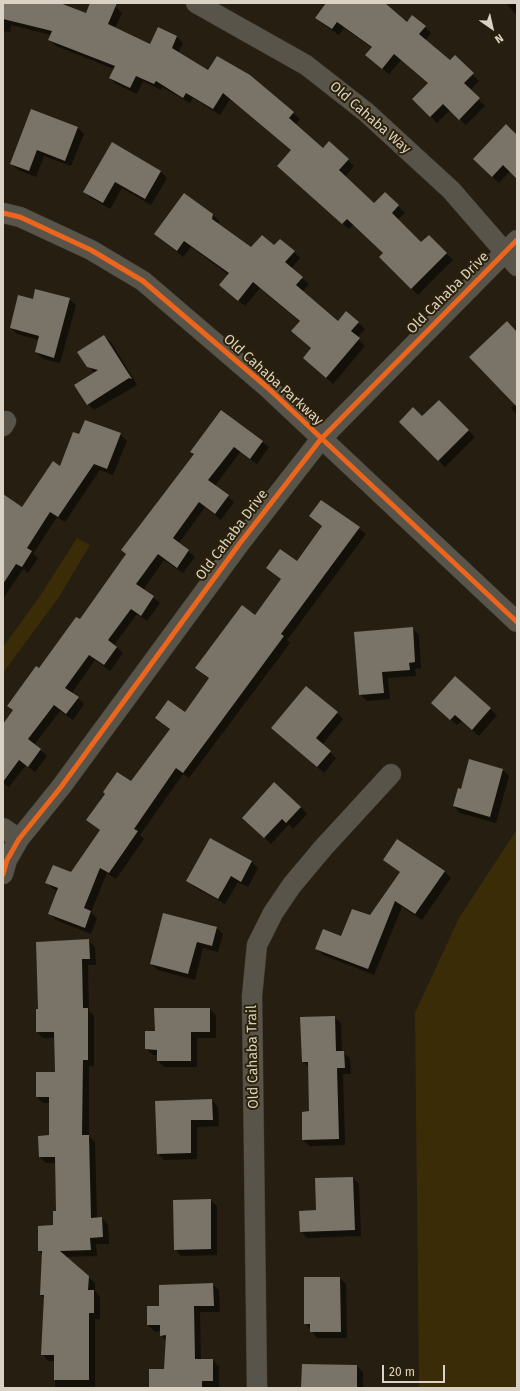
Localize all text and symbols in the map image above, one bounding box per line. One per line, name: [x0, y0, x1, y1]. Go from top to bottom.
north arrow: [472, 8, 512, 48]
text: N: [492, 31, 506, 46]
street label: Old Cahaba Way: [326, 78, 414, 158]
street label: Old Cahaba Drive: [403, 248, 493, 338]
street label: Old Cahaba Parkway: [220, 331, 326, 429]
street label: Old Cahaba Drive: [192, 486, 272, 584]
street label: Old Cahaba Trail: [244, 1005, 262, 1109]
scale bar: [384, 1357, 447, 1383]
text: 20 m: [389, 1365, 415, 1379]

